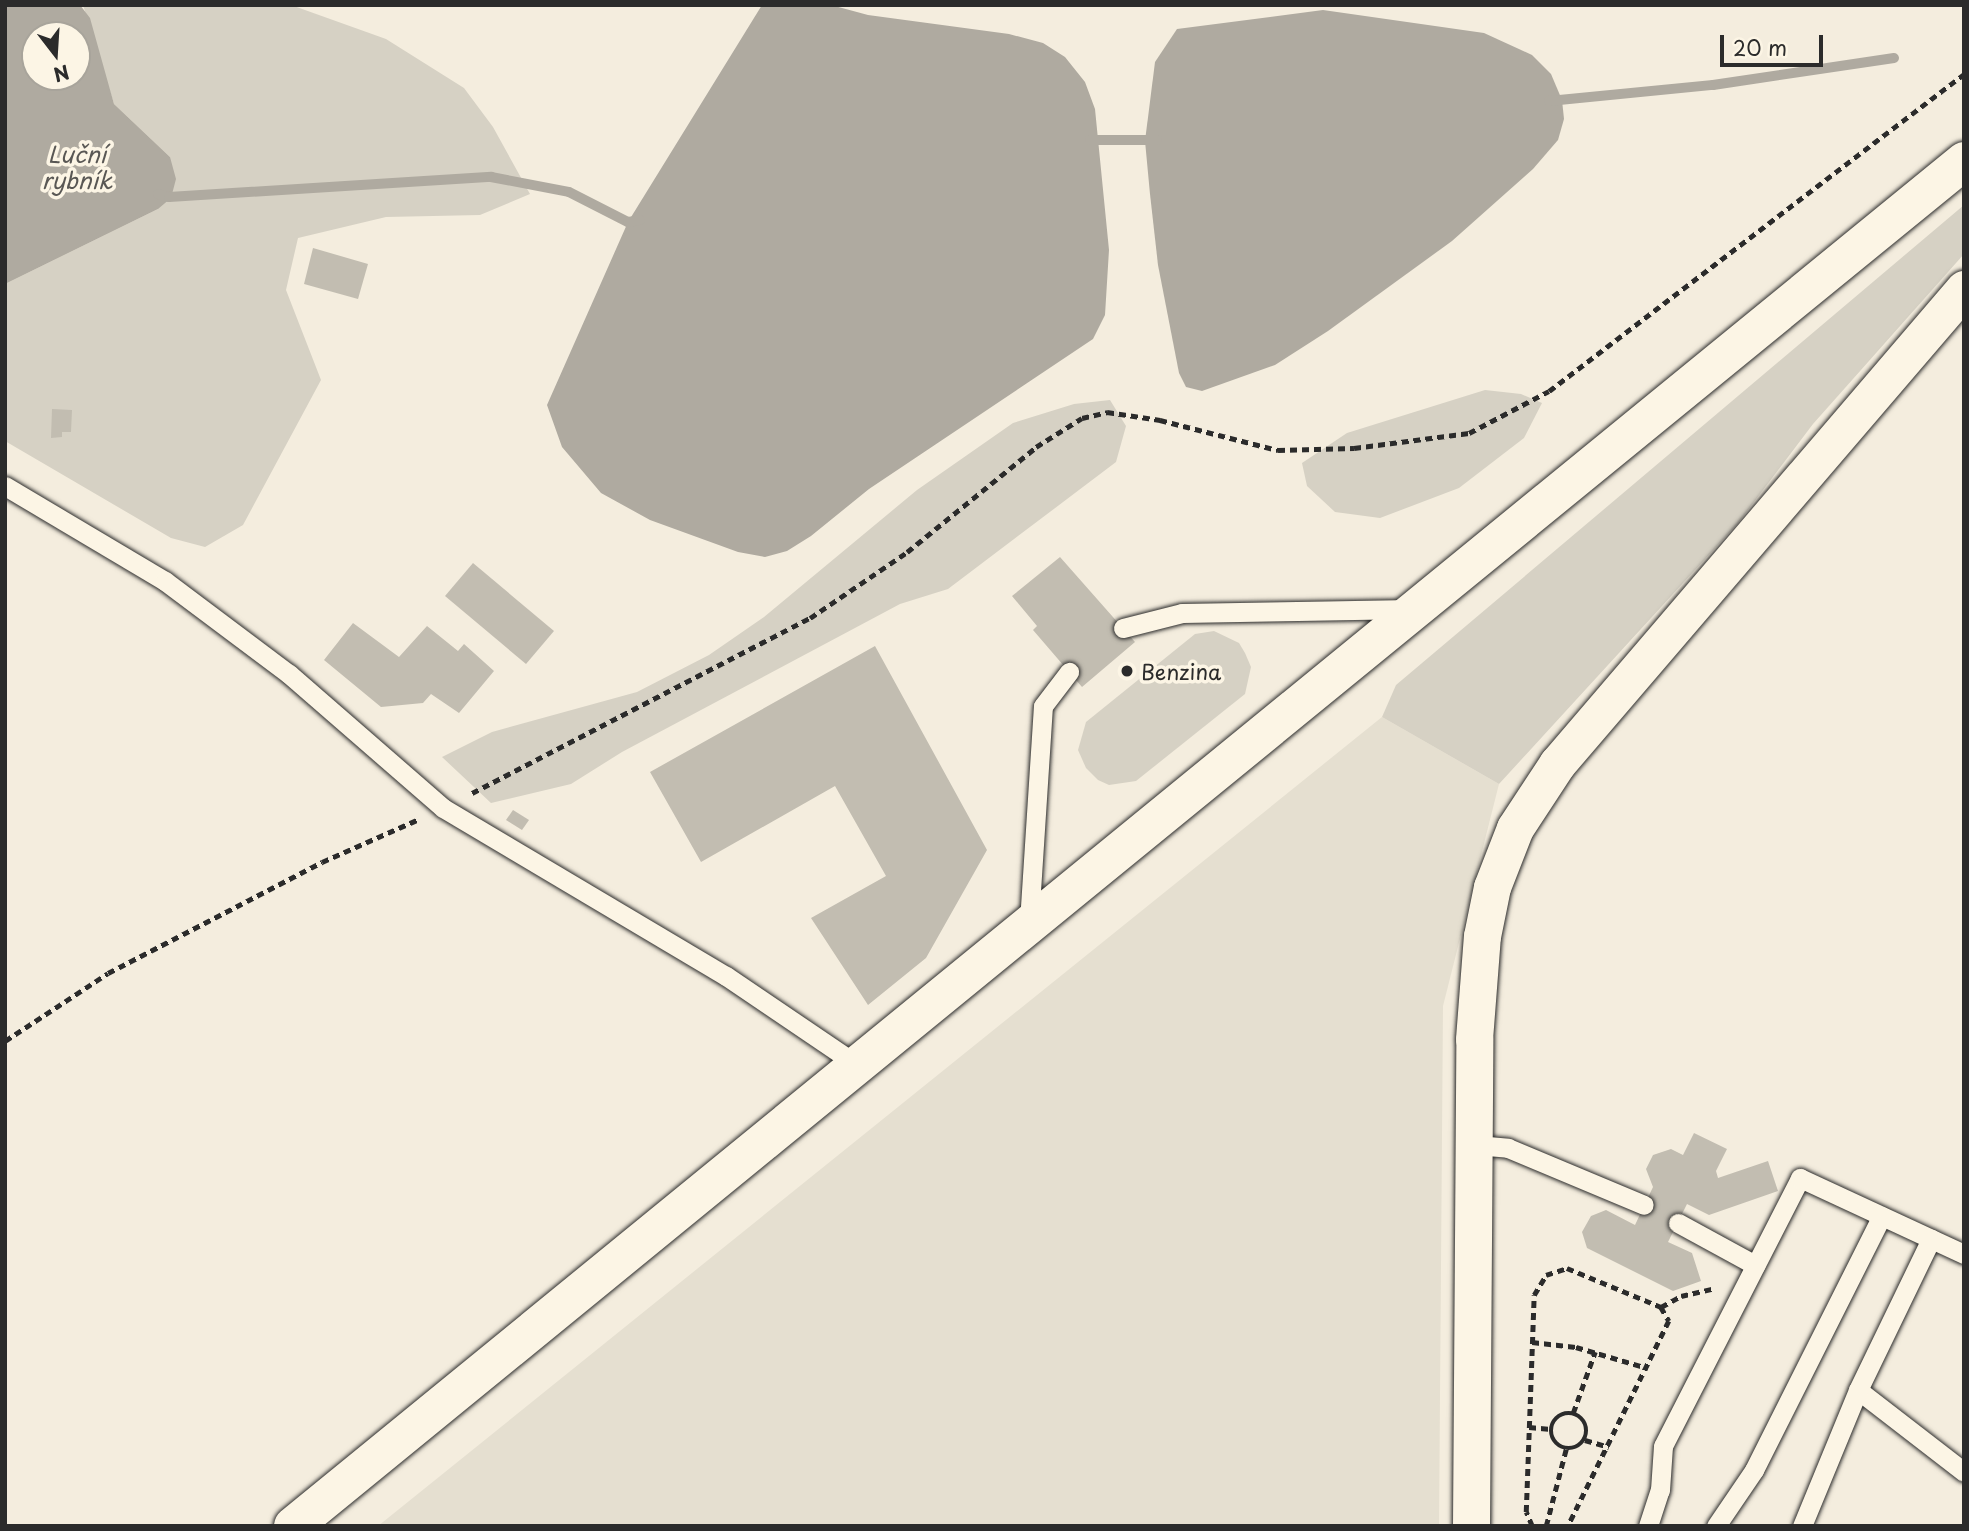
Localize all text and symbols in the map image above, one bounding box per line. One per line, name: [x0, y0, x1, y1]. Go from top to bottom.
north arrow: [21, 21, 91, 91]
scale bar: [1724, 21, 1827, 65]
text: 20 m: [1733, 31, 1787, 63]
text: N: [50, 59, 73, 90]
water label: Luční rybník: [42, 140, 112, 194]
place label: Benzina: [1141, 658, 1221, 684]
marker: Benzina: [1119, 663, 1135, 679]

